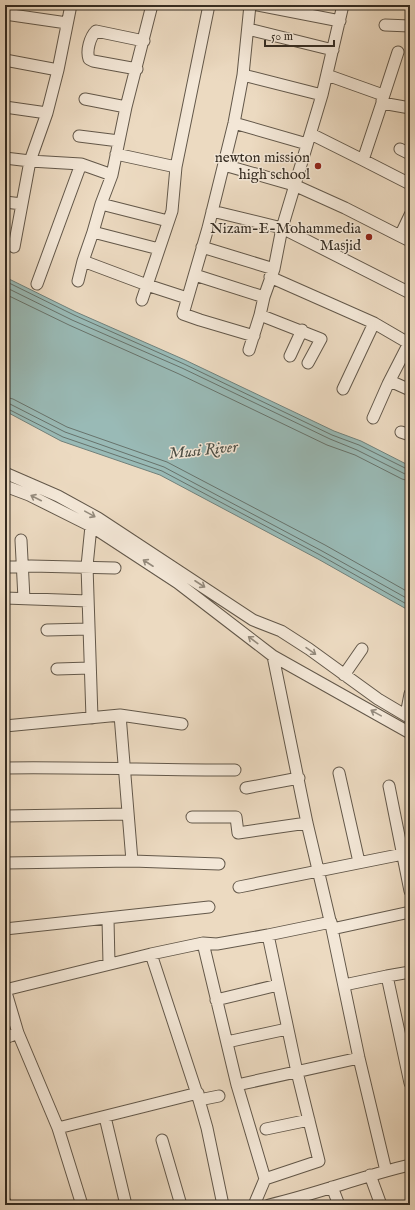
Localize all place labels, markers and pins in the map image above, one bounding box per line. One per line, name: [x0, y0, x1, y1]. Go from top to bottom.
place label: newton mission high school: [215, 148, 311, 184]
marker: newton mission high school: [313, 161, 323, 171]
place label: Nizam-E-Mohammedia Masjid: [210, 219, 362, 255]
marker: Nizam-E-Mohammedia Masjid: [364, 232, 374, 242]

